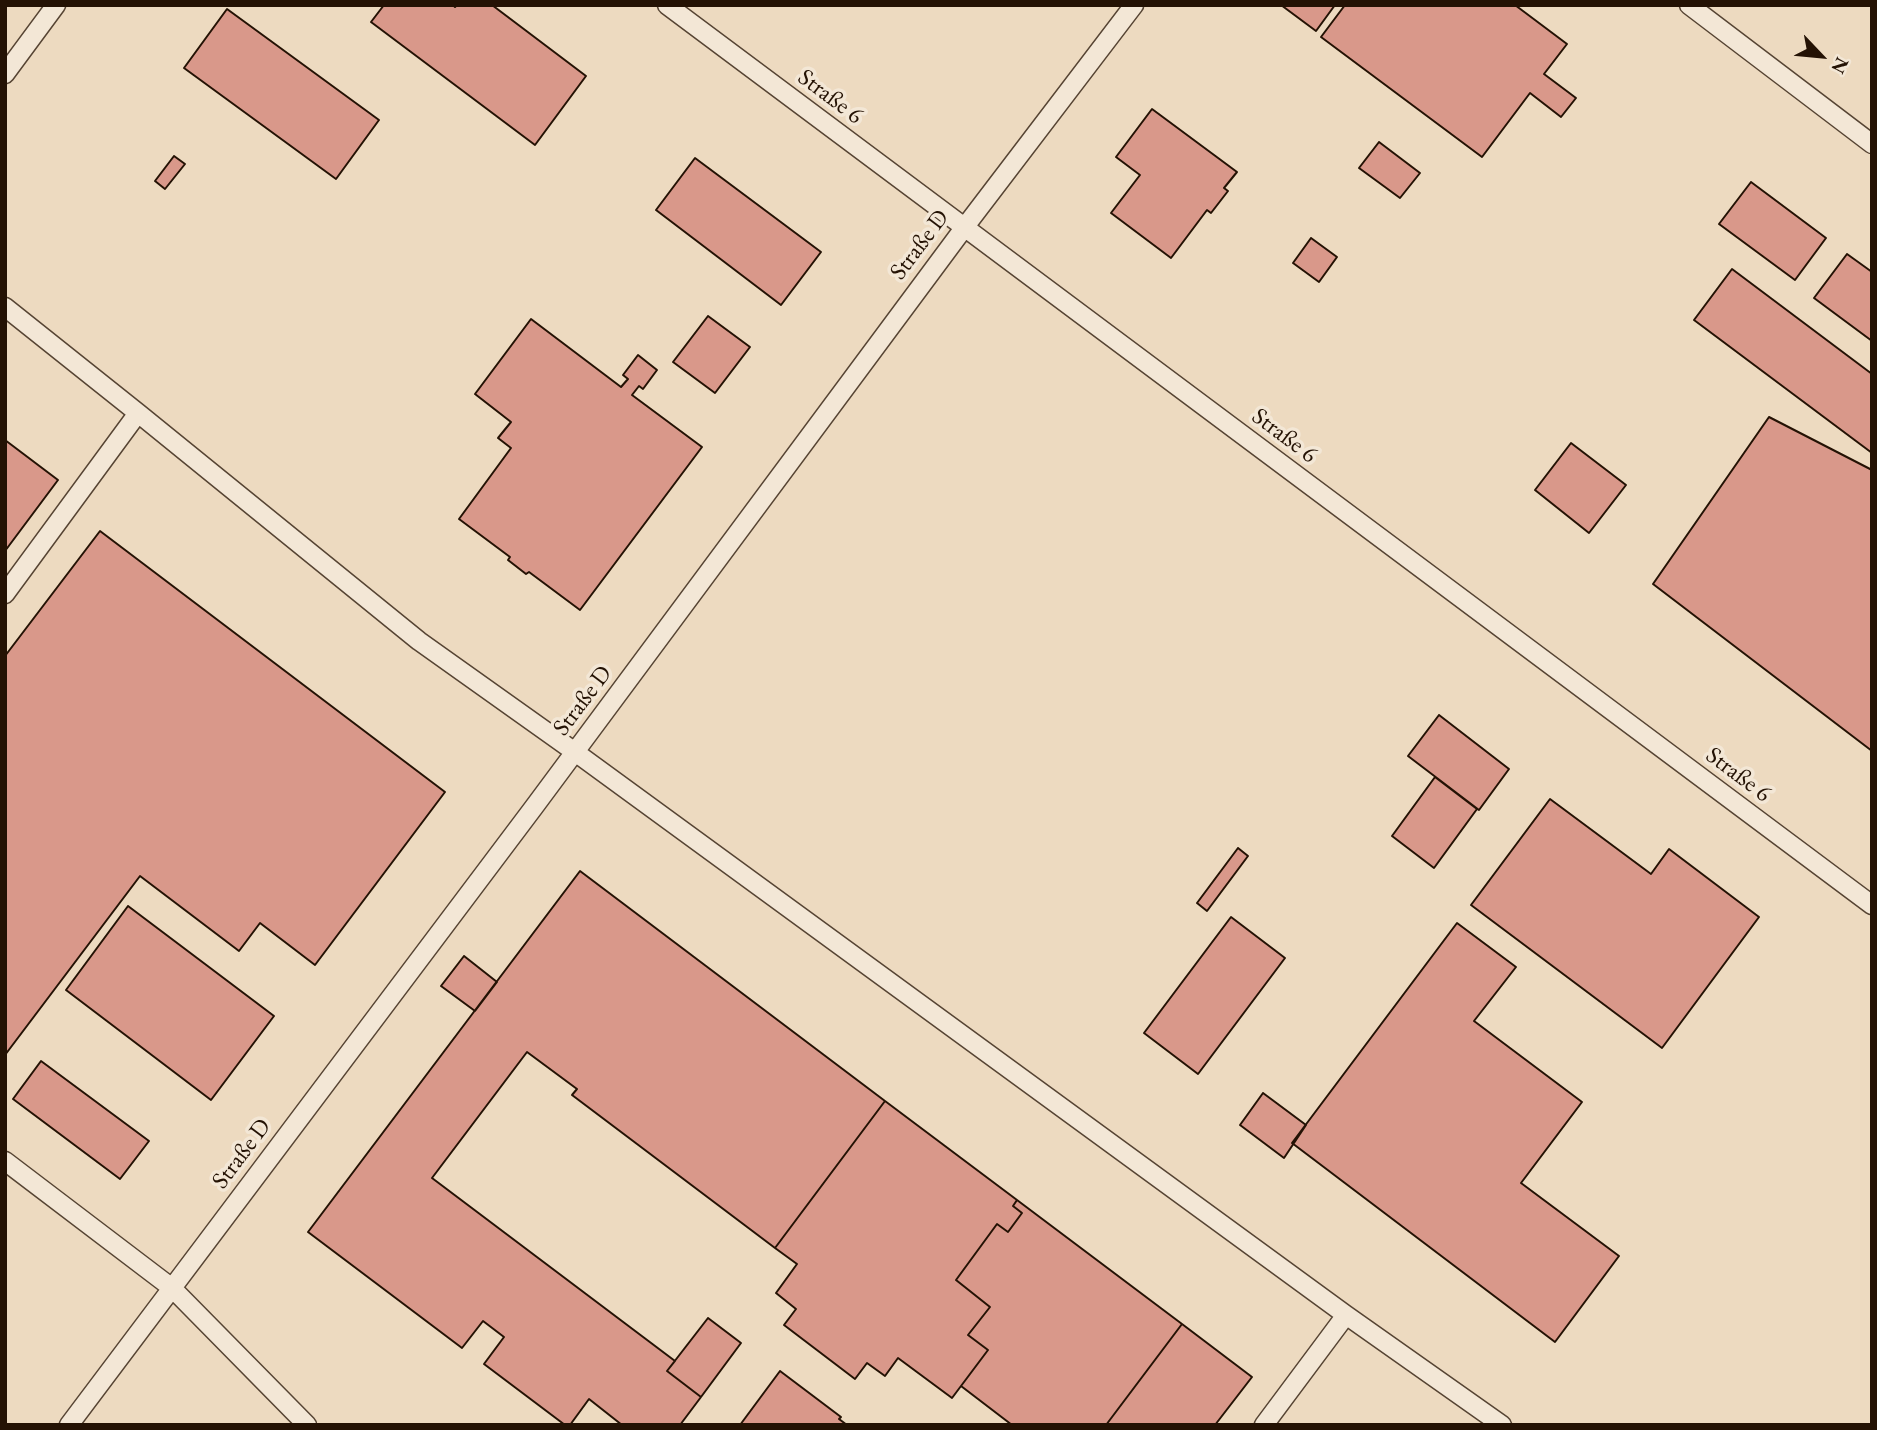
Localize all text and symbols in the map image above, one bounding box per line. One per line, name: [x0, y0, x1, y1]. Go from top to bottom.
north arrow: [1786, 21, 1856, 91]
text: N: [1826, 53, 1855, 78]
street label: Straße 6: [792, 63, 868, 131]
street label: Straße D: [884, 204, 956, 286]
street label: Straße 6: [1246, 402, 1322, 470]
street label: Straße D: [547, 660, 619, 742]
street label: Straße 6: [1700, 741, 1776, 809]
street label: Straße D: [206, 1113, 278, 1195]

